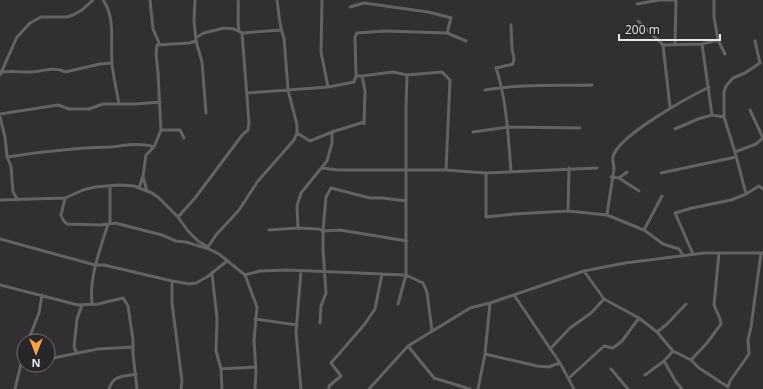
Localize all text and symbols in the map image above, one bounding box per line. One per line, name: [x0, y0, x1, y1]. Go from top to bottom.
scale bar: [619, 16, 720, 42]
text: 200 m: [625, 21, 660, 38]
north arrow: [16, 333, 56, 373]
text: N: [32, 356, 40, 371]

